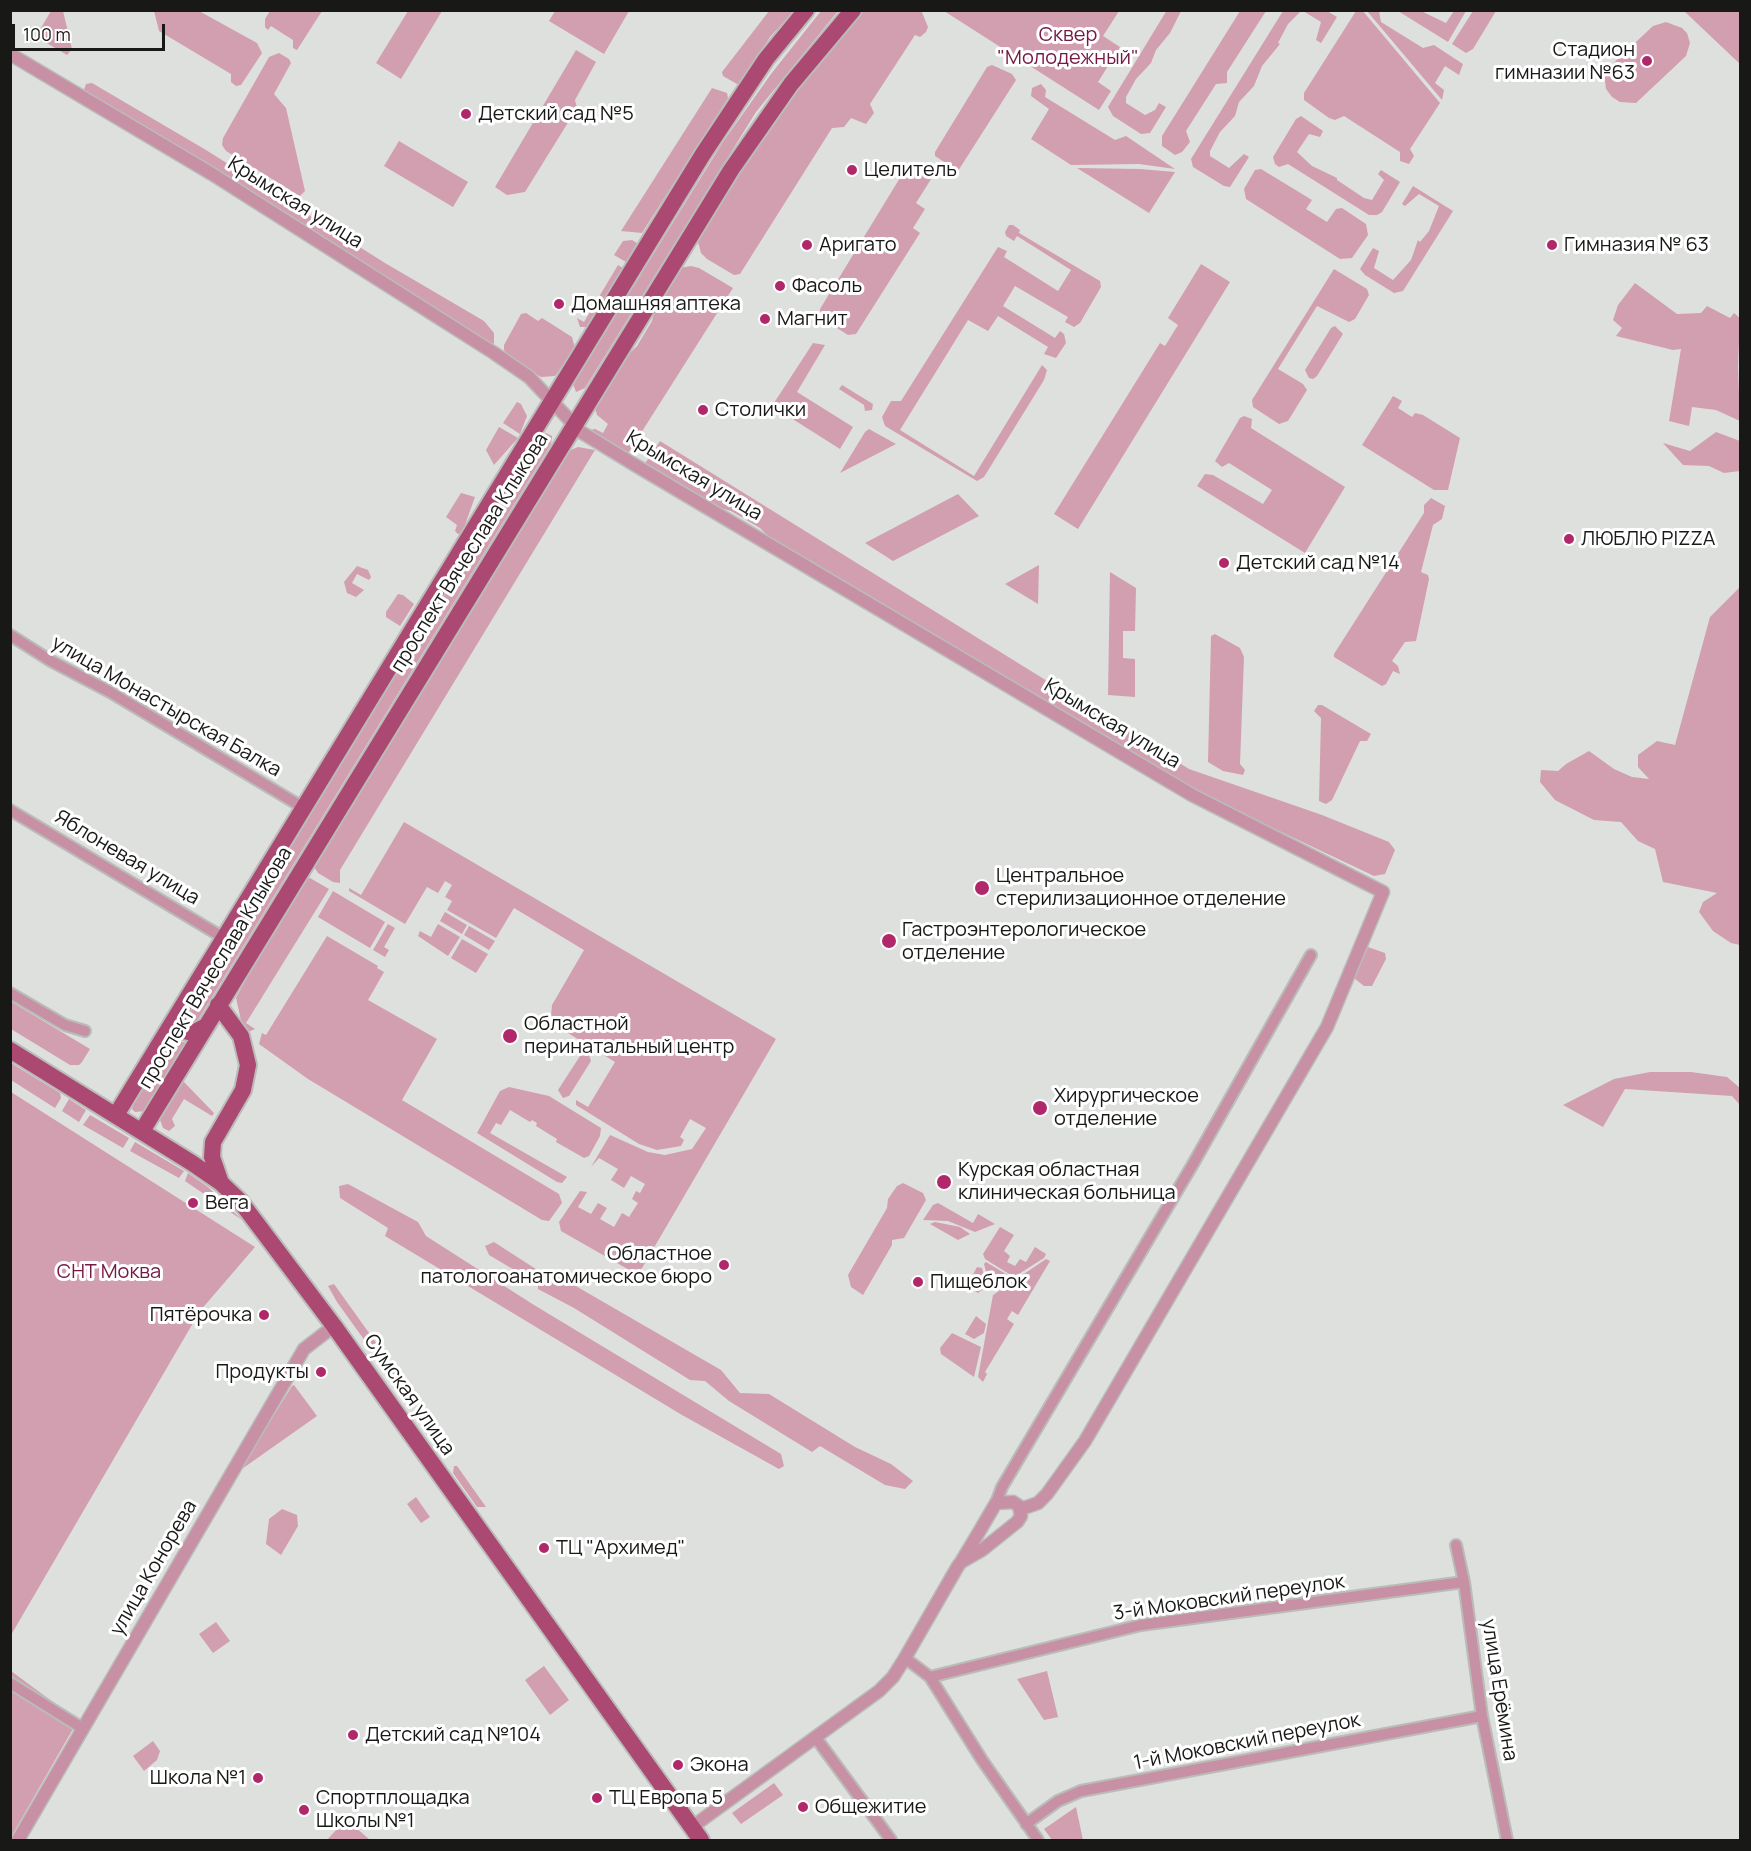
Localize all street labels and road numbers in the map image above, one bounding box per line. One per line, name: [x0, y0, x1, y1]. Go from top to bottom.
street label: Крымская улица: [223, 152, 367, 254]
street label: Крымская улица: [622, 426, 766, 526]
street label: проспект Вячеслава Клыкова: [386, 429, 554, 677]
street label: улица Монастырская Балка: [47, 631, 285, 783]
street label: Крымская улица: [1040, 674, 1184, 774]
street label: Яблоневая улица: [50, 805, 204, 911]
street label: проспект Вячеслава Клыкова: [134, 843, 298, 1093]
street label: Сумская улица: [358, 1330, 460, 1460]
street label: улица Конорева: [106, 1496, 202, 1640]
street label: 3-й Моковский переулок: [1112, 1570, 1346, 1626]
street label: улица Ерёмина: [1476, 1617, 1522, 1763]
street label: 1-й Моковский переулок: [1132, 1708, 1362, 1776]

